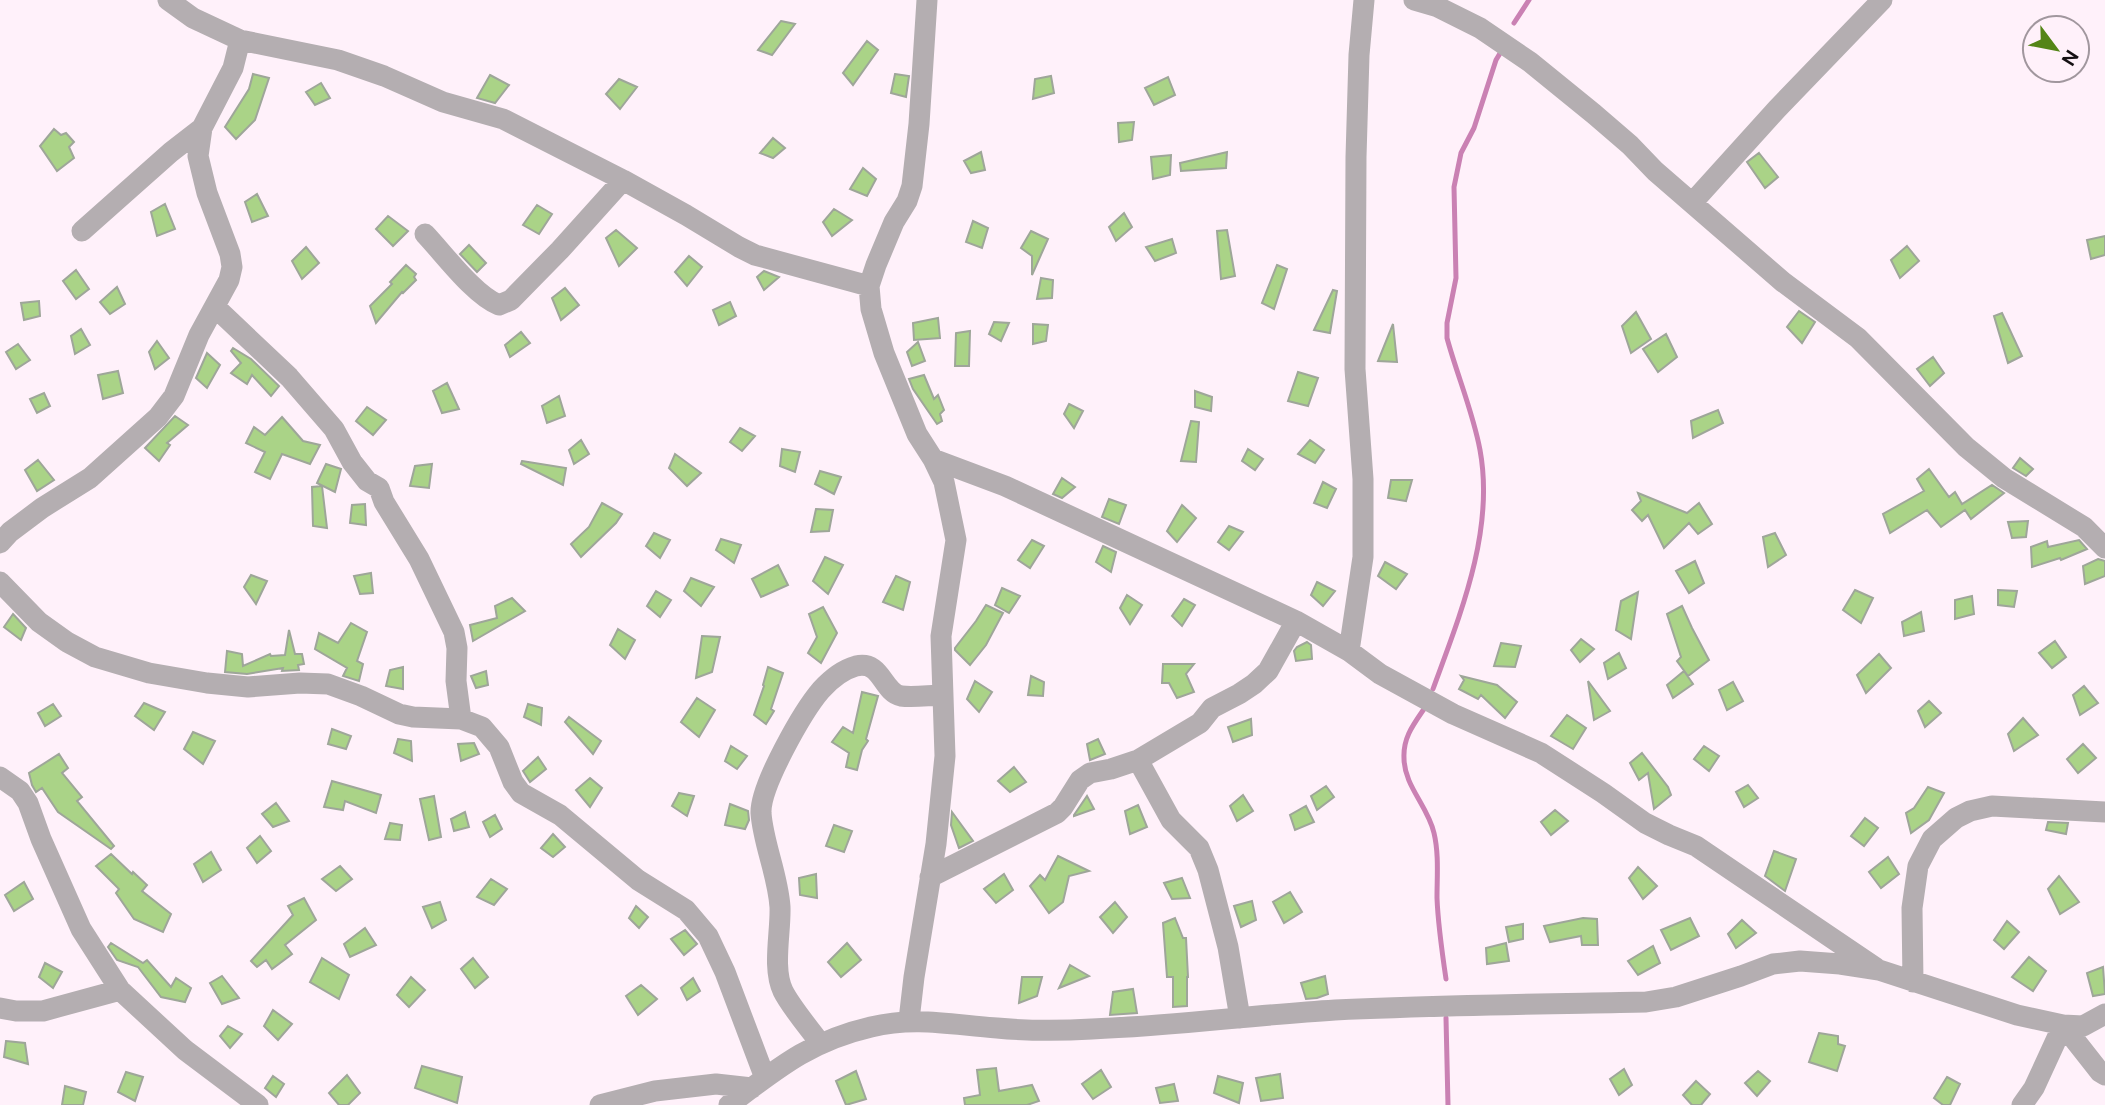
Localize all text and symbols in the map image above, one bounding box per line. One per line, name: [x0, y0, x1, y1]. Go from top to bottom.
north arrow: [2021, 14, 2091, 84]
text: N: [2056, 45, 2084, 70]

